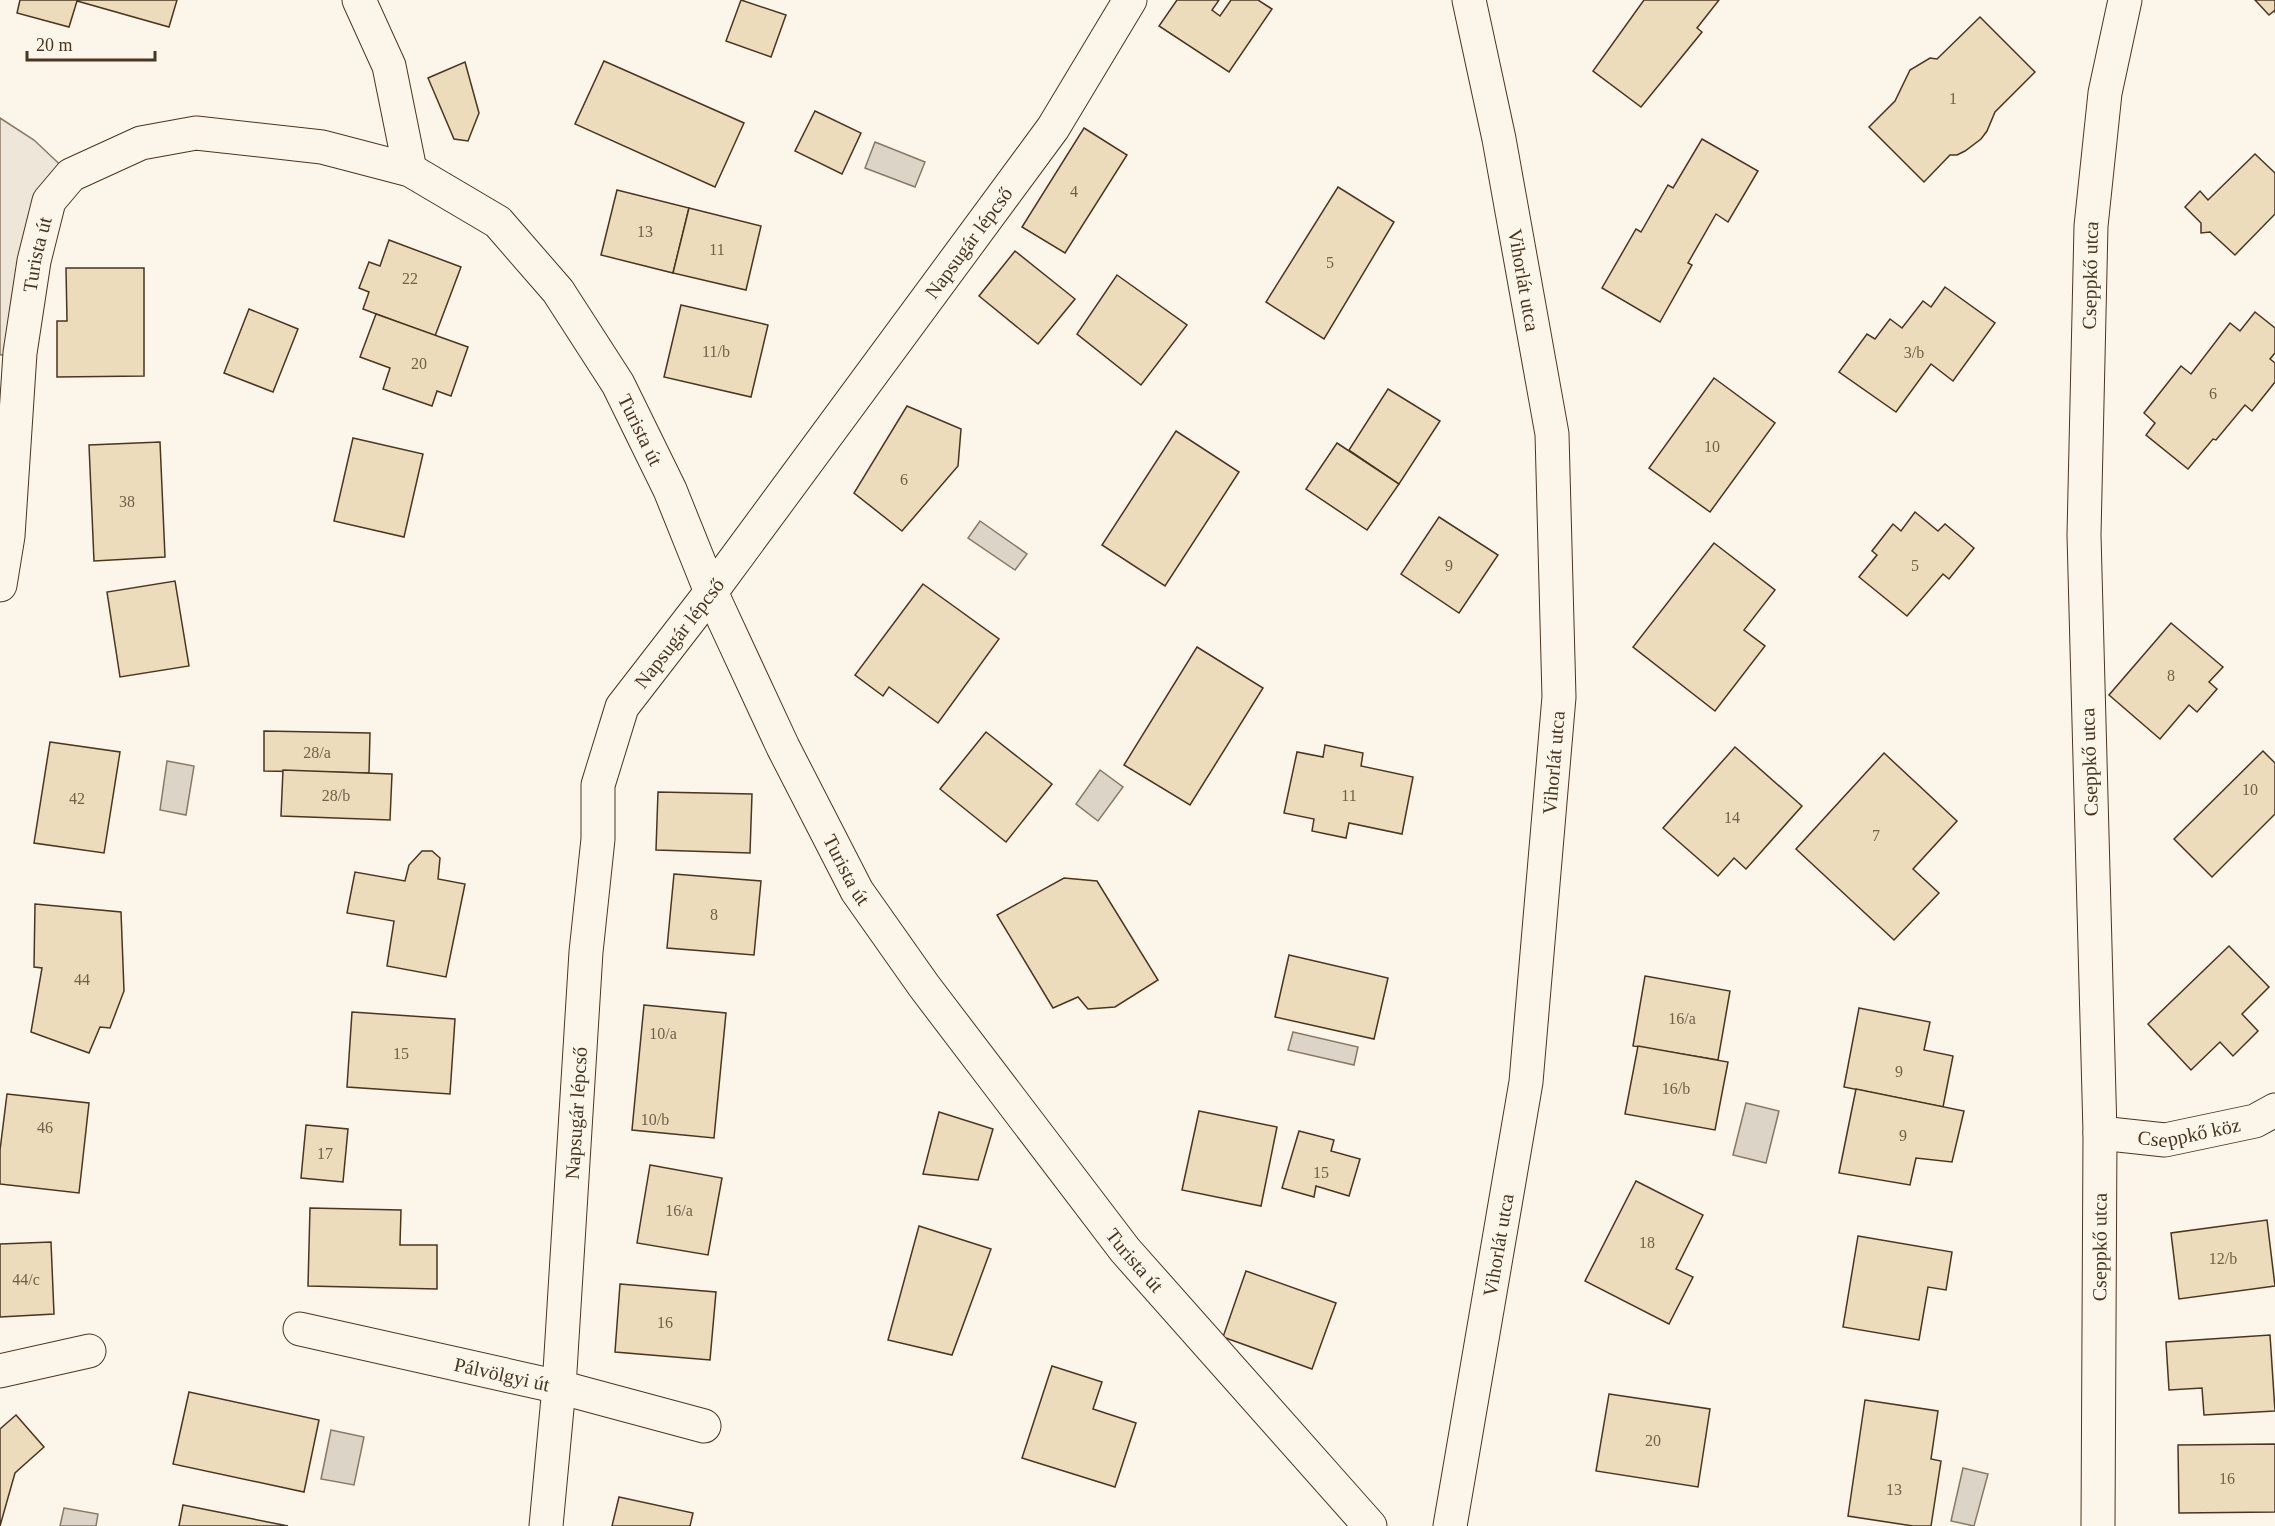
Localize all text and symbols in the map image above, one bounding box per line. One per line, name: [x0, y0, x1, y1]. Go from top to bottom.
scale bar: [27, 24, 154, 62]
text: 20 m: [36, 35, 73, 55]
house number: 1: [1949, 90, 1957, 107]
street label: Napsugár lépcső: [920, 183, 1017, 303]
house number: 4: [1070, 183, 1078, 200]
street label: Turista út: [18, 214, 56, 294]
street label: Cseppkő utca: [2078, 220, 2102, 330]
house number: 13: [637, 223, 653, 240]
street label: Vihorlát utca: [1504, 227, 1544, 333]
house number: 11: [709, 241, 725, 258]
house number: 5: [1326, 254, 1334, 271]
house number: 22: [402, 270, 418, 287]
house number: 11/b: [702, 343, 730, 360]
house number: 3/b: [1904, 344, 1924, 361]
house number: 20: [411, 355, 427, 372]
house number: 6: [2209, 385, 2217, 402]
street label: Turista út: [614, 391, 667, 469]
house number: 10: [1704, 438, 1720, 455]
house number: 6: [900, 471, 908, 488]
house number: 38: [119, 493, 135, 510]
house number: 9: [1445, 557, 1453, 574]
house number: 5: [1911, 557, 1919, 574]
street label: Napsugár lépcső: [630, 574, 728, 692]
house number: 8: [2167, 667, 2175, 684]
street label: Cseppkő utca: [2076, 707, 2103, 817]
street label: Vihorlát utca: [1538, 710, 1569, 815]
house number: 28/a: [303, 744, 331, 761]
house number: 10: [2242, 781, 2258, 798]
house number: 28/b: [322, 787, 350, 804]
house number: 11: [1341, 787, 1357, 804]
house number: 42: [69, 790, 85, 807]
house number: 14: [1724, 809, 1740, 826]
house number: 7: [1872, 827, 1880, 844]
street label: Turista út: [819, 831, 875, 910]
house number: 8: [710, 906, 718, 923]
house number: 44: [74, 971, 90, 988]
house number: 16/a: [1668, 1010, 1696, 1027]
house number: 10/a: [649, 1025, 677, 1042]
house number: 15: [393, 1045, 409, 1062]
street label: Napsugár lépcső: [561, 1046, 591, 1180]
house number: 9: [1895, 1063, 1903, 1080]
house number: 16/b: [1662, 1080, 1690, 1097]
house number: 10/b: [641, 1111, 669, 1128]
street label: Cseppkő köz: [2137, 1113, 2242, 1151]
house number: 46: [37, 1119, 53, 1136]
house number: 9: [1899, 1127, 1907, 1144]
house number: 17: [317, 1145, 333, 1162]
house number: 15: [1313, 1164, 1329, 1181]
street label: Vihorlát utca: [1478, 1192, 1518, 1298]
street label: Cseppkő utca: [2088, 1193, 2111, 1301]
house number: 16/a: [665, 1202, 693, 1219]
street label: Turista út: [1102, 1224, 1168, 1297]
house number: 18: [1639, 1234, 1655, 1251]
house number: 12/b: [2209, 1250, 2237, 1267]
house number: 44/c: [12, 1271, 40, 1288]
house number: 16: [657, 1314, 673, 1331]
street label: Pálvölgyi út: [452, 1353, 552, 1396]
house number: 20: [1645, 1432, 1661, 1449]
house number: 16: [2219, 1470, 2235, 1487]
house number: 13: [1886, 1481, 1902, 1498]

